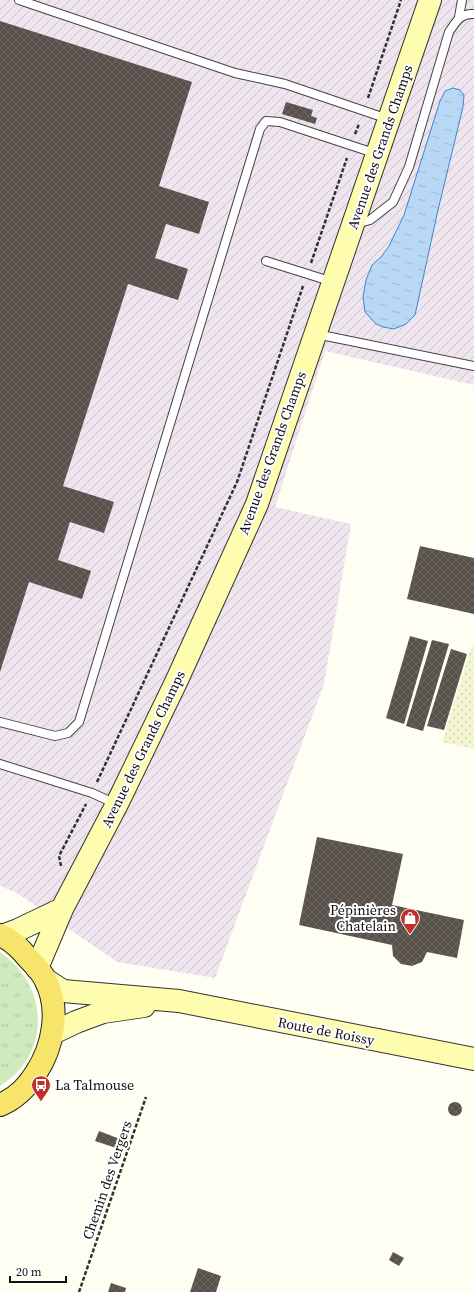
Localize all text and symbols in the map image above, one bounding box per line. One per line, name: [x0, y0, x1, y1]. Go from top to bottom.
street label: Avenue des Grands Champs: [342, 62, 418, 232]
street label: Avenue des Grands Champs: [233, 368, 311, 538]
street label: Avenue des Grands Champs: [96, 667, 190, 831]
place label: Pépinières Chatelain: [330, 900, 397, 936]
shop icon: Pépinières Chatelain: [399, 907, 421, 935]
street label: Route de Roissy: [276, 1012, 377, 1050]
bus stop icon: La Talmouse: [30, 1074, 52, 1102]
place label: La Talmouse: [55, 1075, 134, 1095]
street label: Chemin des Vergers: [77, 1118, 137, 1242]
scale bar: [10, 1258, 66, 1284]
text: 20 m: [16, 1264, 42, 1280]

